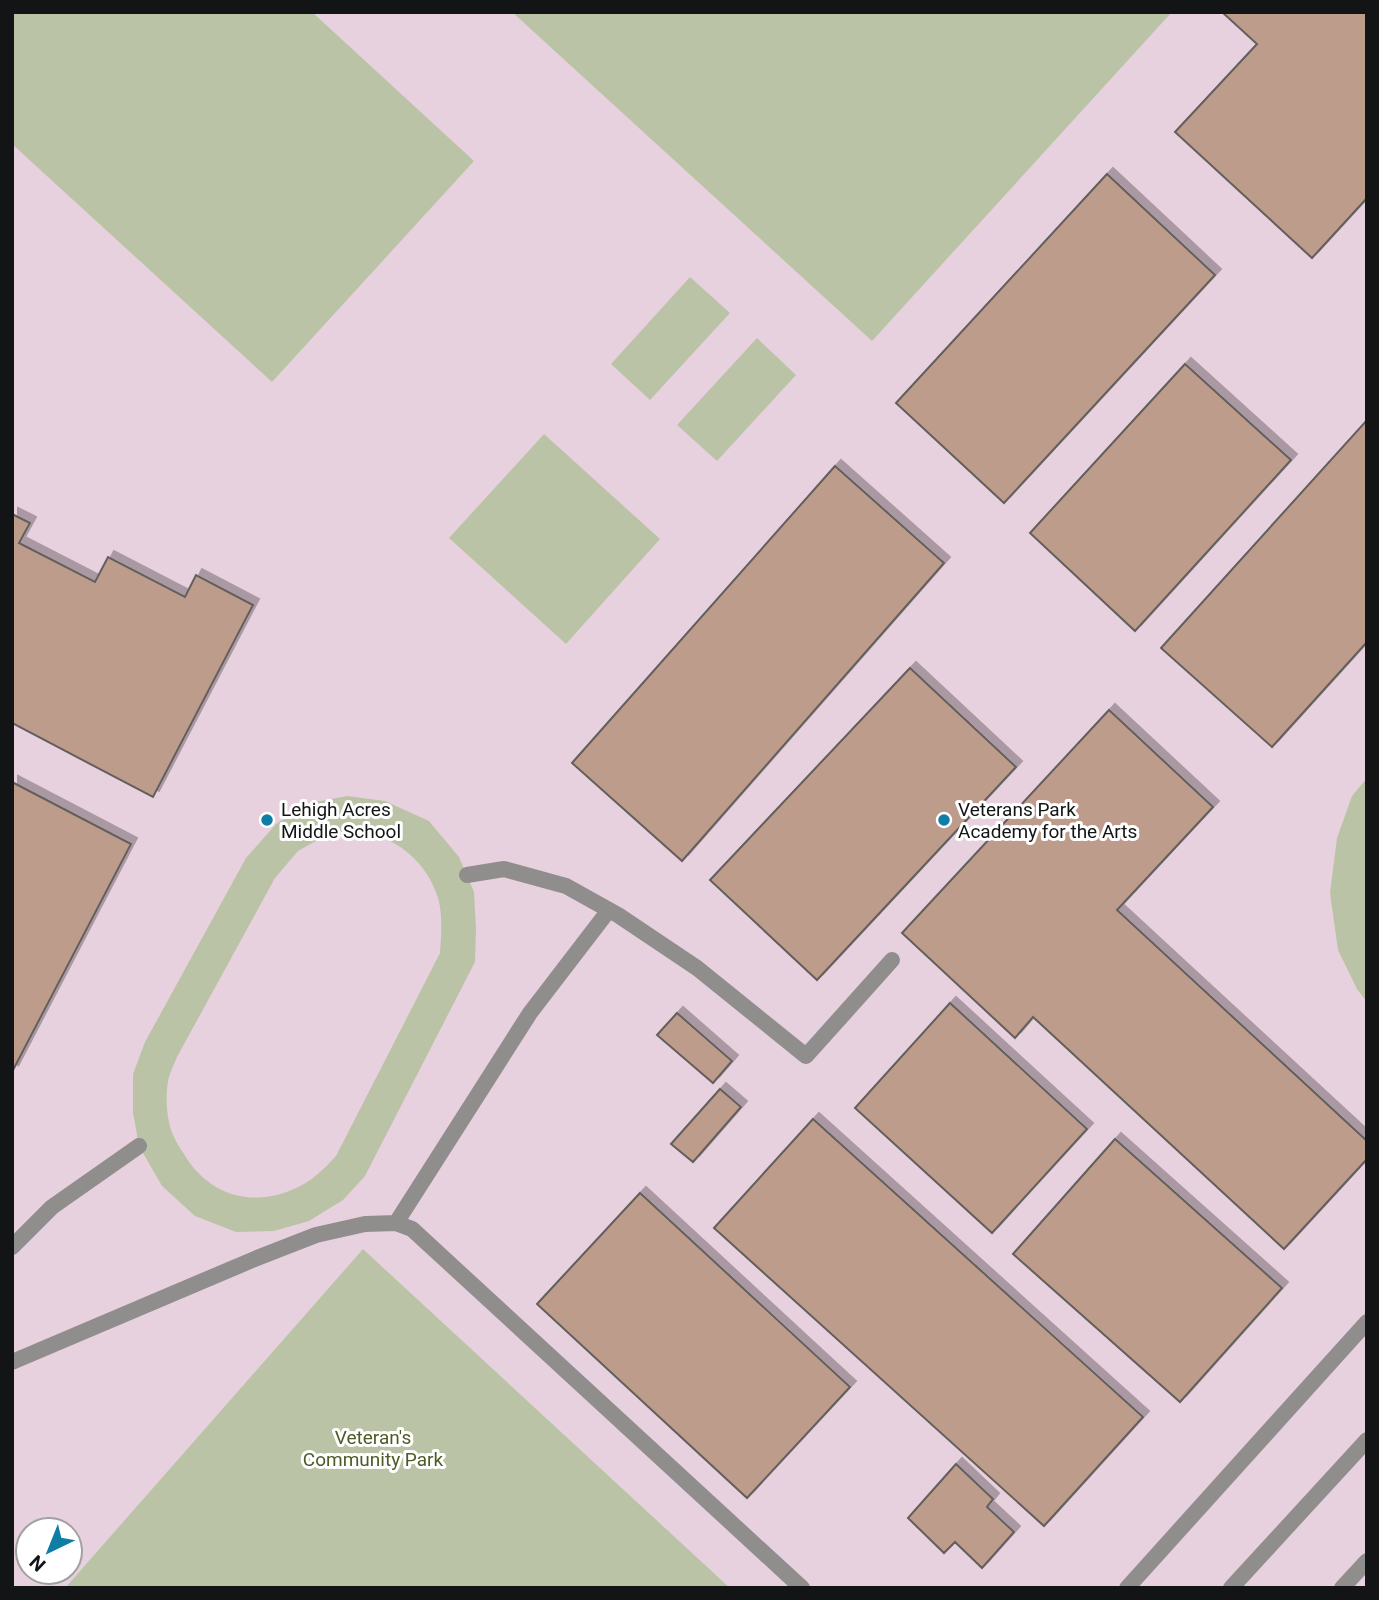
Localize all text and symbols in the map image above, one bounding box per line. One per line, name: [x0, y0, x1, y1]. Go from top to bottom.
place label: Lehigh Acres Middle School: [281, 798, 401, 843]
place label: Veterans Park Academy for the Arts: [958, 798, 1137, 843]
marker: Lehigh Acres Middle School: [259, 812, 275, 828]
marker: Veterans Park Academy for the Arts: [936, 812, 952, 828]
park label: Veteran's Community Park: [303, 1426, 444, 1471]
north arrow: [14, 1516, 84, 1586]
text: N: [25, 1550, 50, 1576]

